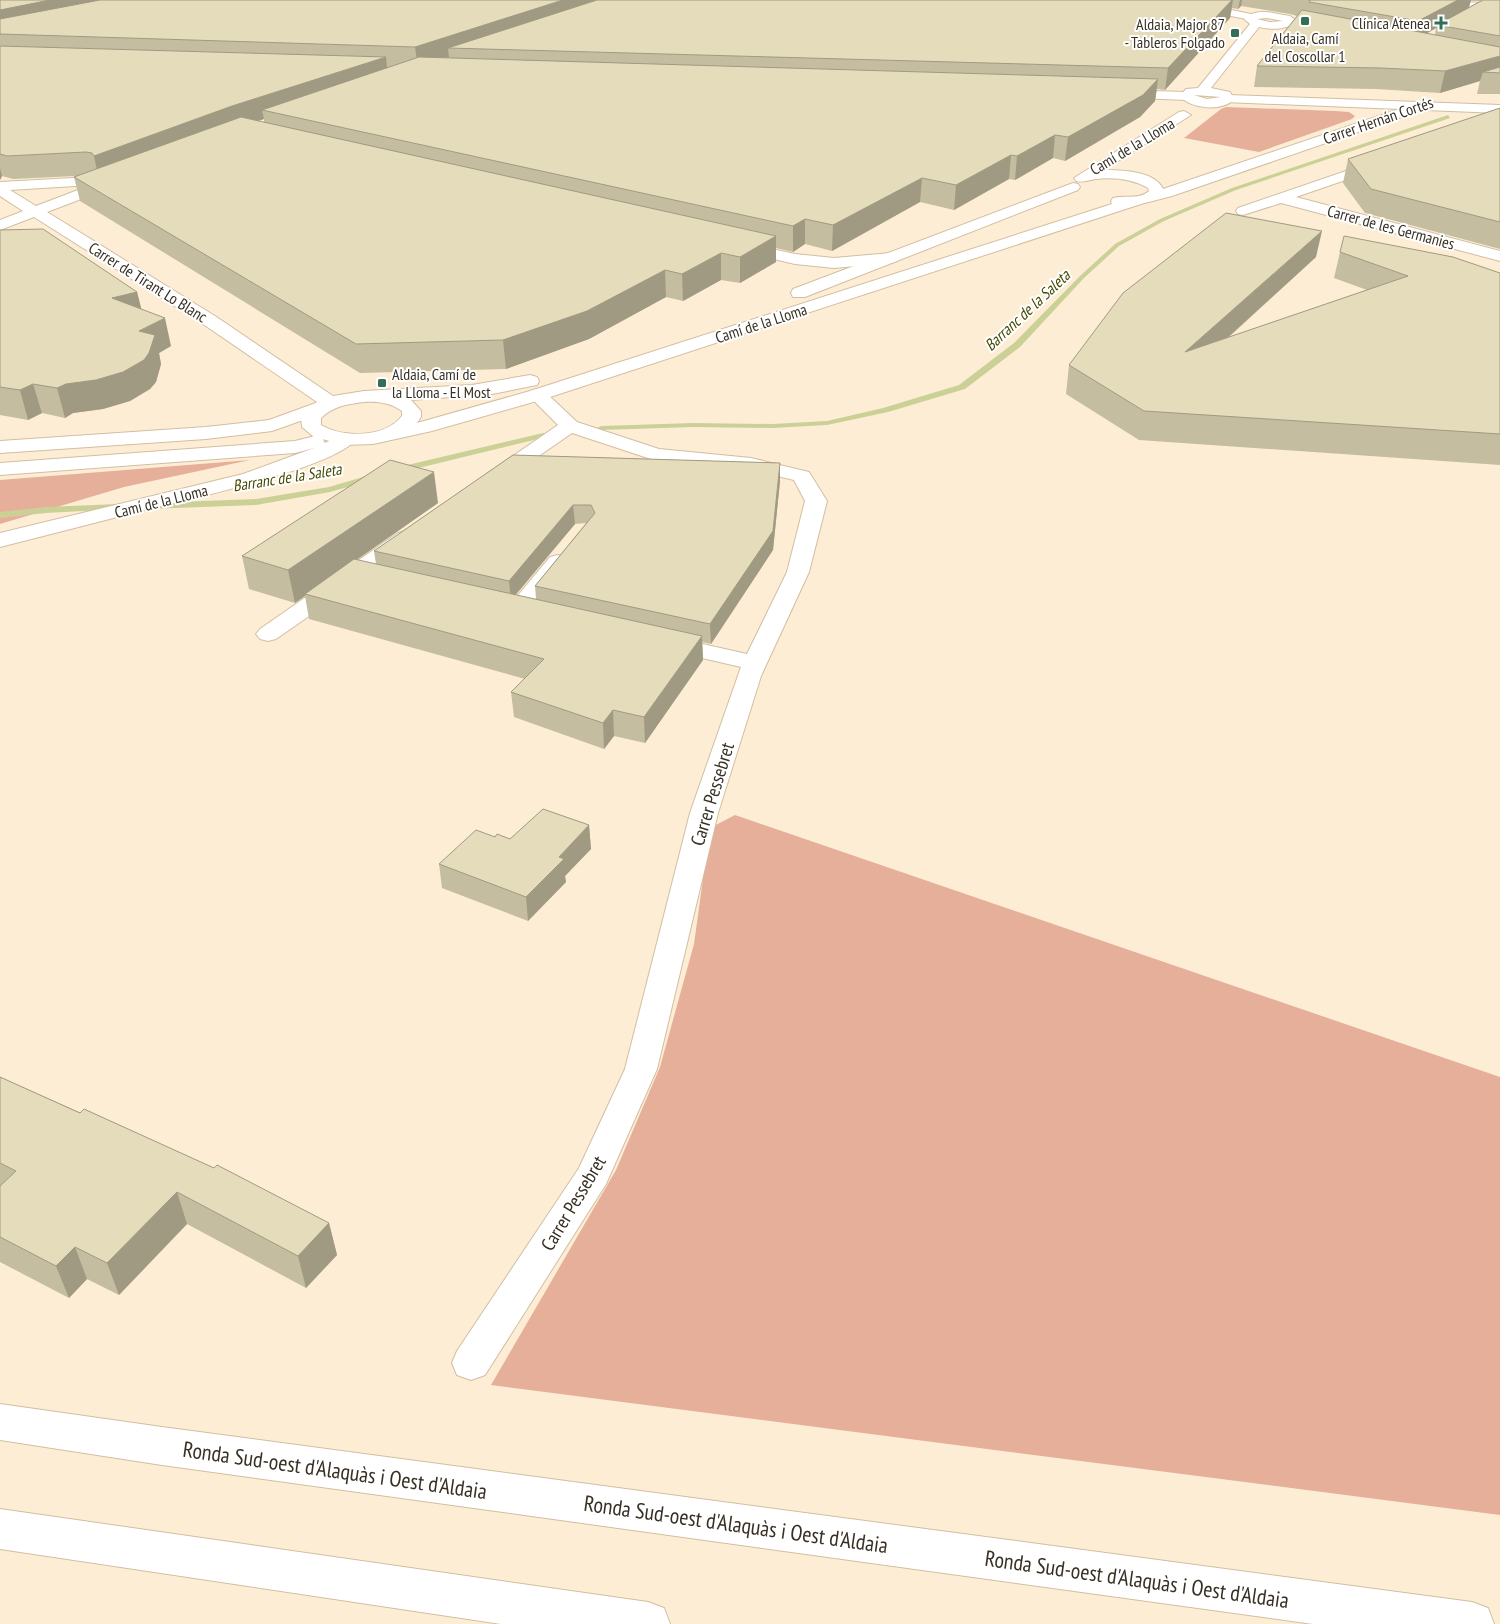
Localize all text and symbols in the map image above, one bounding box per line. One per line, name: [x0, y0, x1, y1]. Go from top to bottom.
place label: Clínica Atenea: [1352, 13, 1430, 33]
place label: Aldaia, Major 87 - Tableros Folgado: [1124, 14, 1225, 52]
marker: Aldaia, Camí del Coscollar 1: [1299, 15, 1311, 27]
marker: Clínica Atenea: [1434, 16, 1448, 30]
marker: Aldaia, Major 87 - Tableros Folgado: [1229, 27, 1241, 39]
place label: Aldaia, Camí del Coscollar 1: [1264, 28, 1346, 66]
street label: Carrer Hernán Cortés: [1320, 92, 1436, 148]
street label: Camí de la Lloma: [1086, 113, 1178, 179]
street label: Carrer de les Germanies: [1325, 200, 1457, 254]
street label: Carrer de Tirant Lo Blanc: [85, 237, 211, 327]
water label: Barranc de la Saleta: [980, 264, 1075, 355]
street label: Camí de la Lloma: [713, 299, 809, 347]
place label: Aldaia, Camí de la Lloma - El Most: [392, 364, 491, 402]
marker: Aldaia, Camí de la Lloma - El Most: [376, 377, 388, 389]
water label: Barranc de la Saleta: [231, 458, 344, 495]
street label: Camí de la Lloma: [112, 480, 210, 522]
street label: Carrer Pessebret: [685, 739, 739, 848]
street label: Carrer Pessebret: [535, 1150, 611, 1255]
street label: Ronda Sud-oest d'Alaquàs i Oest d'Aldaia: [181, 1435, 489, 1505]
street label: Ronda Sud-oest d'Alaquàs i Oest d'Aldaia: [582, 1489, 890, 1559]
street label: Ronda Sud-oest d'Alaquàs i Oest d'Aldaia: [983, 1544, 1291, 1614]

